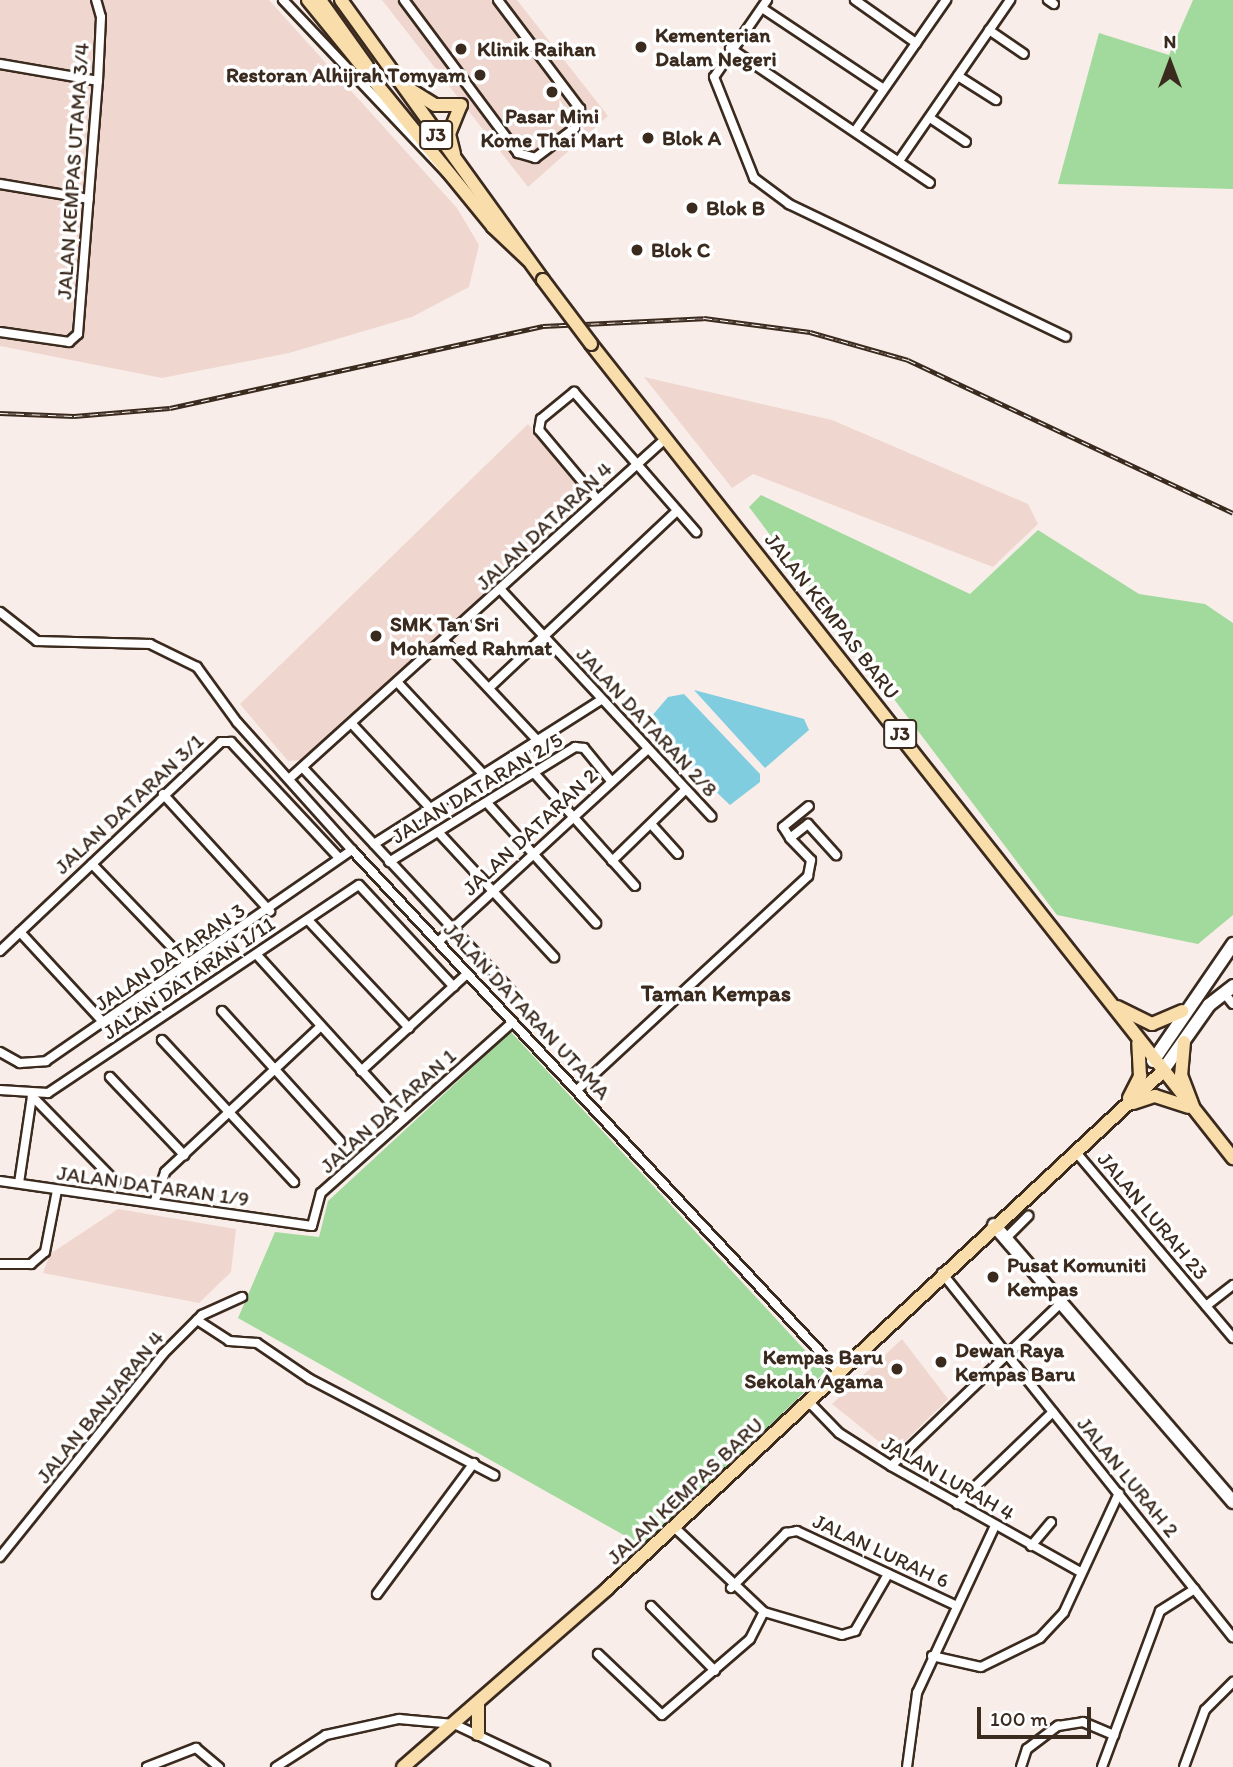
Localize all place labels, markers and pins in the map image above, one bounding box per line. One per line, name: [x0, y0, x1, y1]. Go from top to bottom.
place label: Kementerian Dalam Negeri: [655, 22, 776, 72]
place label: Klinik Raihan: [477, 36, 596, 62]
marker: Klinik Raihan: [451, 39, 471, 59]
marker: Kementerian Dalam Negeri: [633, 39, 649, 55]
place label: Restoran Alhijrah Tomyam: [229, 62, 466, 88]
marker: Restoran Alhijrah Tomyam: [472, 67, 488, 83]
marker: Pasar Mini Kome Thai Mart: [544, 84, 560, 100]
place label: Pasar Mini Kome Thai Mart: [480, 103, 624, 153]
place label: Blok A: [662, 125, 721, 151]
marker: Blok A: [640, 130, 656, 146]
place label: Blok B: [706, 195, 765, 221]
marker: Blok B: [684, 200, 700, 216]
place label: Blok C: [651, 237, 710, 263]
marker: Blok C: [629, 242, 645, 258]
place label: SMK Tan Sri Mohamed Rahmat: [390, 611, 552, 661]
marker: SMK Tan Sri Mohamed Rahmat: [368, 628, 384, 644]
place label: Pusat Komuniti Kempas: [1007, 1252, 1146, 1302]
marker: Pusat Komuniti Kempas: [985, 1269, 1001, 1285]
place label: Dewan Raya Kempas Baru: [955, 1337, 1075, 1387]
place label: Kempas Baru Sekolah Agama: [745, 1344, 883, 1394]
marker: Dewan Raya Kempas Baru: [933, 1354, 949, 1370]
marker: Kempas Baru Sekolah Agama: [889, 1361, 905, 1377]

